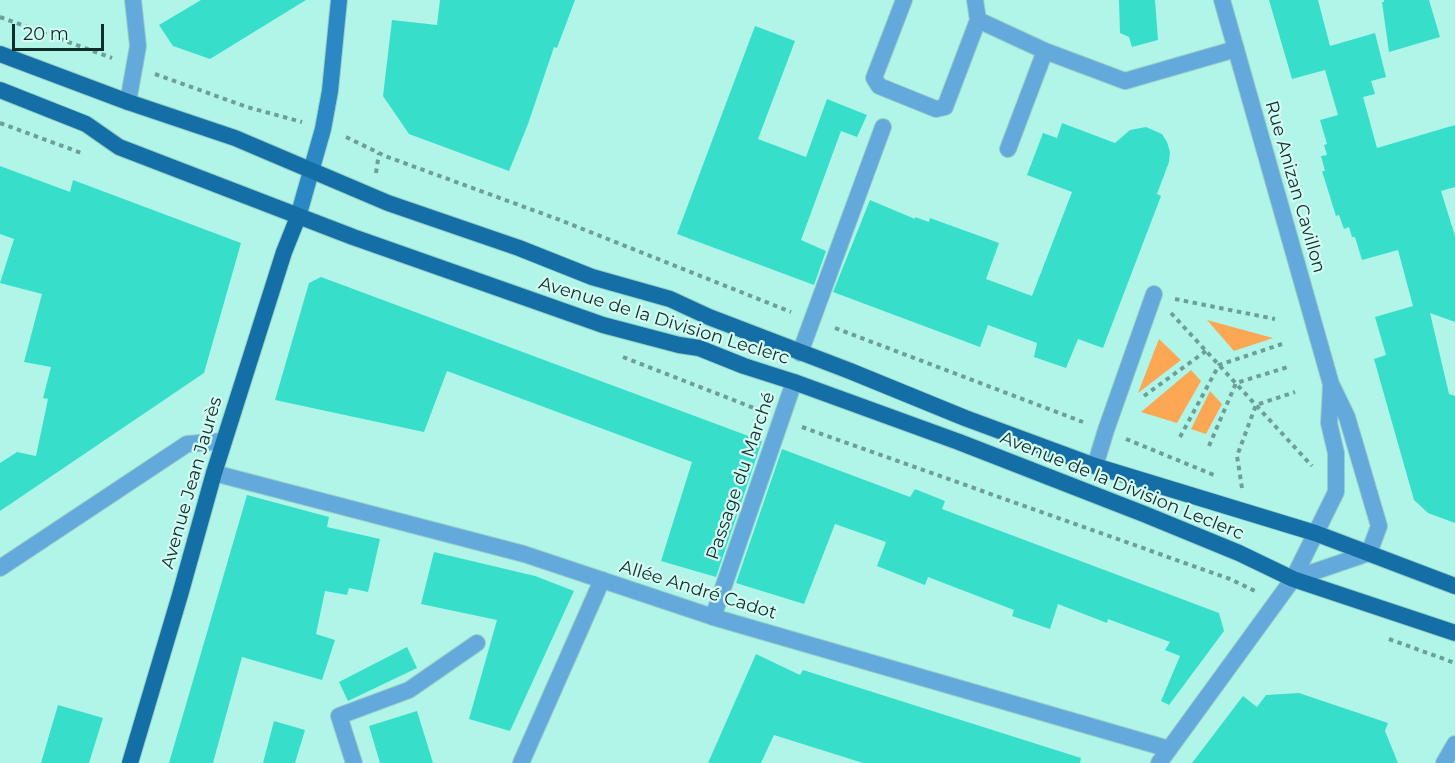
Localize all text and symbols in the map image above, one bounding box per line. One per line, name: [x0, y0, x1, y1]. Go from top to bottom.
scale bar: [15, 12, 106, 50]
text: 20 m: [23, 23, 69, 45]
street label: Rue Anizan Cavillon: [1260, 98, 1330, 276]
street label: Avenue de la Division Leclerc: [536, 273, 792, 369]
street label: Passage du Marché: [702, 389, 780, 563]
street label: Avenue Jean Jaurès: [157, 394, 227, 572]
street label: Avenue de la Division Leclerc: [997, 427, 1247, 545]
street label: Allée André Cadot: [617, 556, 779, 624]

